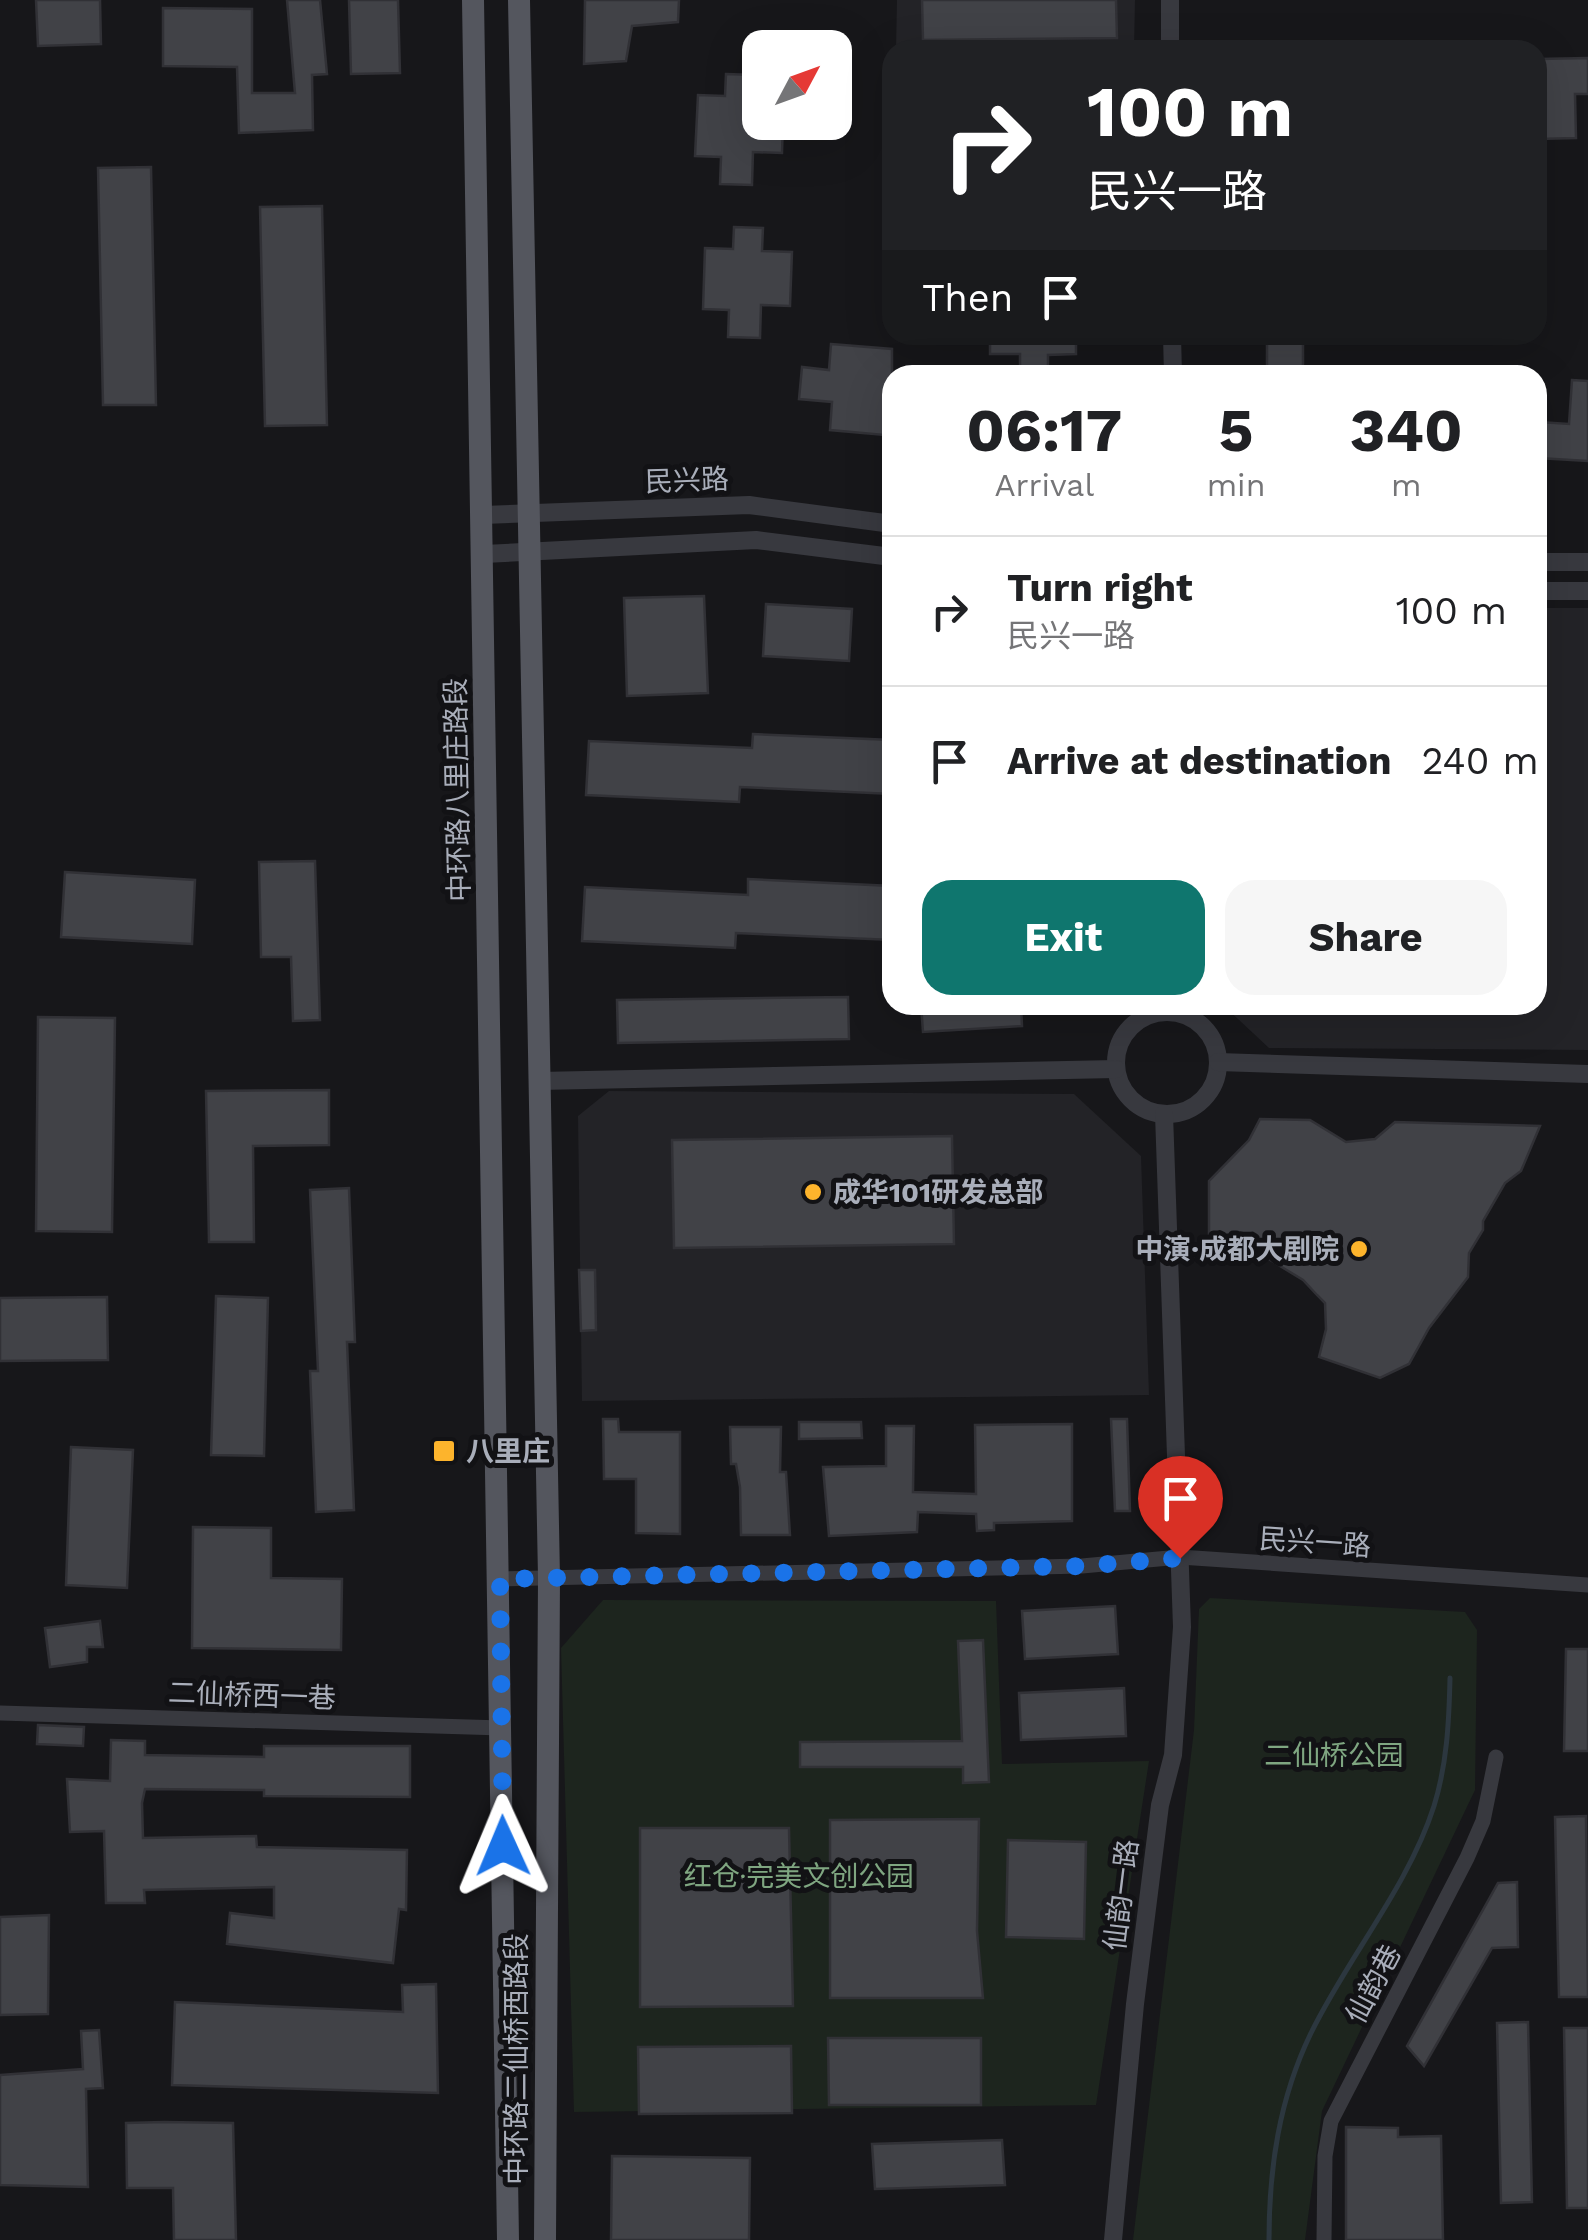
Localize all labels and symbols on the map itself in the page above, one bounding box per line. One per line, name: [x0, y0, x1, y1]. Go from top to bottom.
north arrow: [742, 30, 852, 140]
street label: 民兴路: [644, 463, 730, 498]
street label: 中环路八里庄路段: [439, 678, 476, 902]
place label: 成华101研发总部: [833, 1176, 1043, 1209]
marker: 成华101研发总部: [802, 1181, 824, 1203]
place label: 中演·成都大剧院: [1135, 1233, 1339, 1266]
marker: 中演·成都大剧院: [1348, 1238, 1370, 1260]
place label: 八里庄: [466, 1435, 550, 1468]
marker: 八里庄: [431, 1438, 457, 1464]
pin: [1138, 1456, 1223, 1559]
street label: 民兴一路: [1258, 1522, 1372, 1563]
street label: 二仙桥西一巷: [167, 1676, 337, 1715]
park label: 二仙桥公园: [1264, 1739, 1404, 1772]
position arrow: [451, 1794, 555, 1898]
street label: 仙韵一路: [1098, 1837, 1145, 1953]
park label: 红仓·完美文创公园: [684, 1860, 914, 1893]
street label: 中环路二仙桥西路段: [500, 1933, 533, 2185]
street label: 仙韵巷: [1339, 1939, 1408, 2029]

